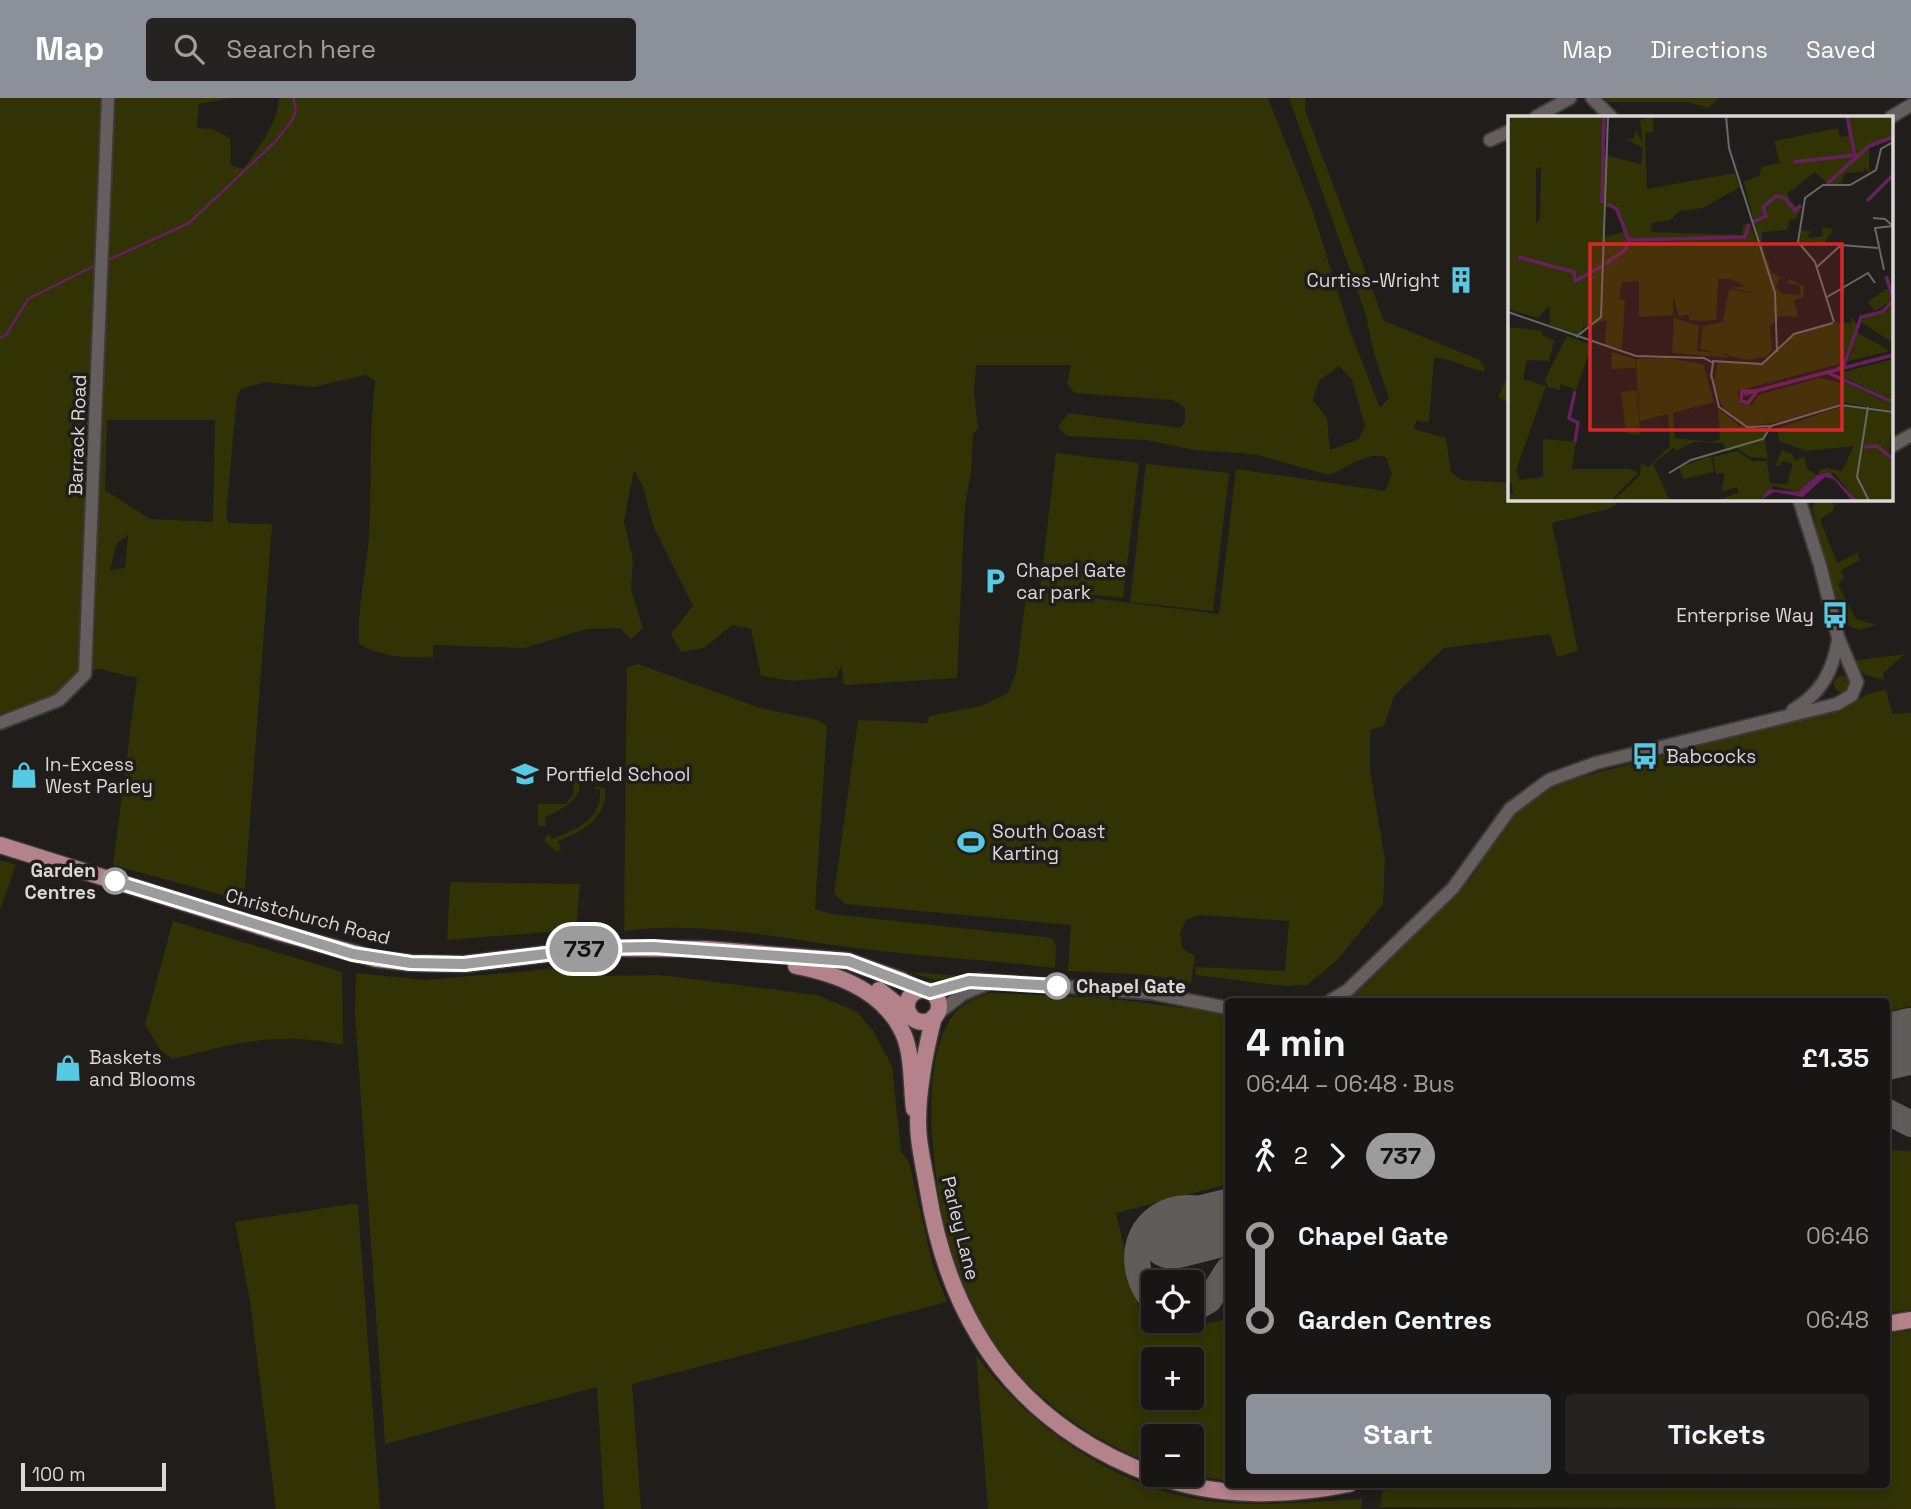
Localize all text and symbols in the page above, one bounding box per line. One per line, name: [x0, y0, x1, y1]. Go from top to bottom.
search box: [146, 18, 636, 81]
text: Map: [35, 28, 104, 70]
icon: search: [170, 30, 208, 68]
text: Search here: [226, 32, 376, 66]
text: Map: [1562, 34, 1612, 65]
text: Directions: [1650, 34, 1768, 65]
text: Saved: [1806, 34, 1876, 65]
inset map: [1508, 116, 1894, 500]
building icon: Curtiss-Wright: [1446, 265, 1476, 295]
place label: Curtiss-Wright: [1307, 268, 1440, 293]
street label: Barrack Road: [63, 374, 92, 496]
place label: Chapel Gate car park: [1016, 558, 1126, 605]
parking icon: Chapel Gate car park: [980, 566, 1010, 596]
bus stop icon: Enterprise Way: [1820, 600, 1850, 630]
place label: Enterprise Way: [1676, 603, 1814, 628]
bus stop icon: Babcocks: [1630, 741, 1660, 771]
place label: Babcocks: [1666, 744, 1756, 769]
place label: In-Excess West Parley: [45, 752, 153, 799]
school or university icon: Portfield School: [510, 759, 540, 789]
shop icon: In-Excess West Parley: [9, 760, 39, 790]
place label: Portfield School: [546, 762, 691, 787]
place label: South Coast Karting: [992, 819, 1106, 866]
sports icon: South Coast Karting: [956, 827, 986, 857]
place label: Garden Centres: [25, 858, 96, 905]
marker: Garden Centres: [102, 868, 128, 894]
street label: Christchurch Road: [223, 882, 393, 951]
line badge: 737: [544, 926, 624, 972]
text: 737: [563, 933, 605, 964]
marker: Chapel Gate: [1044, 973, 1070, 999]
place label: Chapel Gate: [1076, 974, 1186, 999]
text: 4 min: [1246, 1019, 1346, 1067]
text: £1.35: [1802, 1041, 1869, 1075]
place label: Baskets and Blooms: [89, 1045, 196, 1092]
shop icon: Baskets and Blooms: [53, 1053, 83, 1083]
text: 06:44 – 06:48 · Bus: [1246, 1069, 1455, 1099]
icon: walk: [1246, 1137, 1284, 1175]
icon: forward: [1318, 1137, 1356, 1175]
text: 737: [1380, 1140, 1421, 1171]
text: 2: [1294, 1141, 1308, 1171]
street label: Parley Lane: [936, 1174, 985, 1283]
text: Chapel Gate: [1298, 1219, 1449, 1253]
text: 06:46: [1806, 1221, 1869, 1251]
map controls: [1141, 1270, 1204, 1487]
button: locate: [1141, 1270, 1204, 1333]
text: Garden Centres: [1298, 1303, 1492, 1337]
text: 06:48: [1806, 1305, 1869, 1335]
button: +: [1141, 1347, 1204, 1410]
button: Start: [1246, 1394, 1551, 1474]
button: Tickets: [1565, 1394, 1869, 1474]
button: −: [1141, 1424, 1204, 1487]
scale bar: [21, 1460, 166, 1492]
text: 100 m: [32, 1462, 86, 1487]

